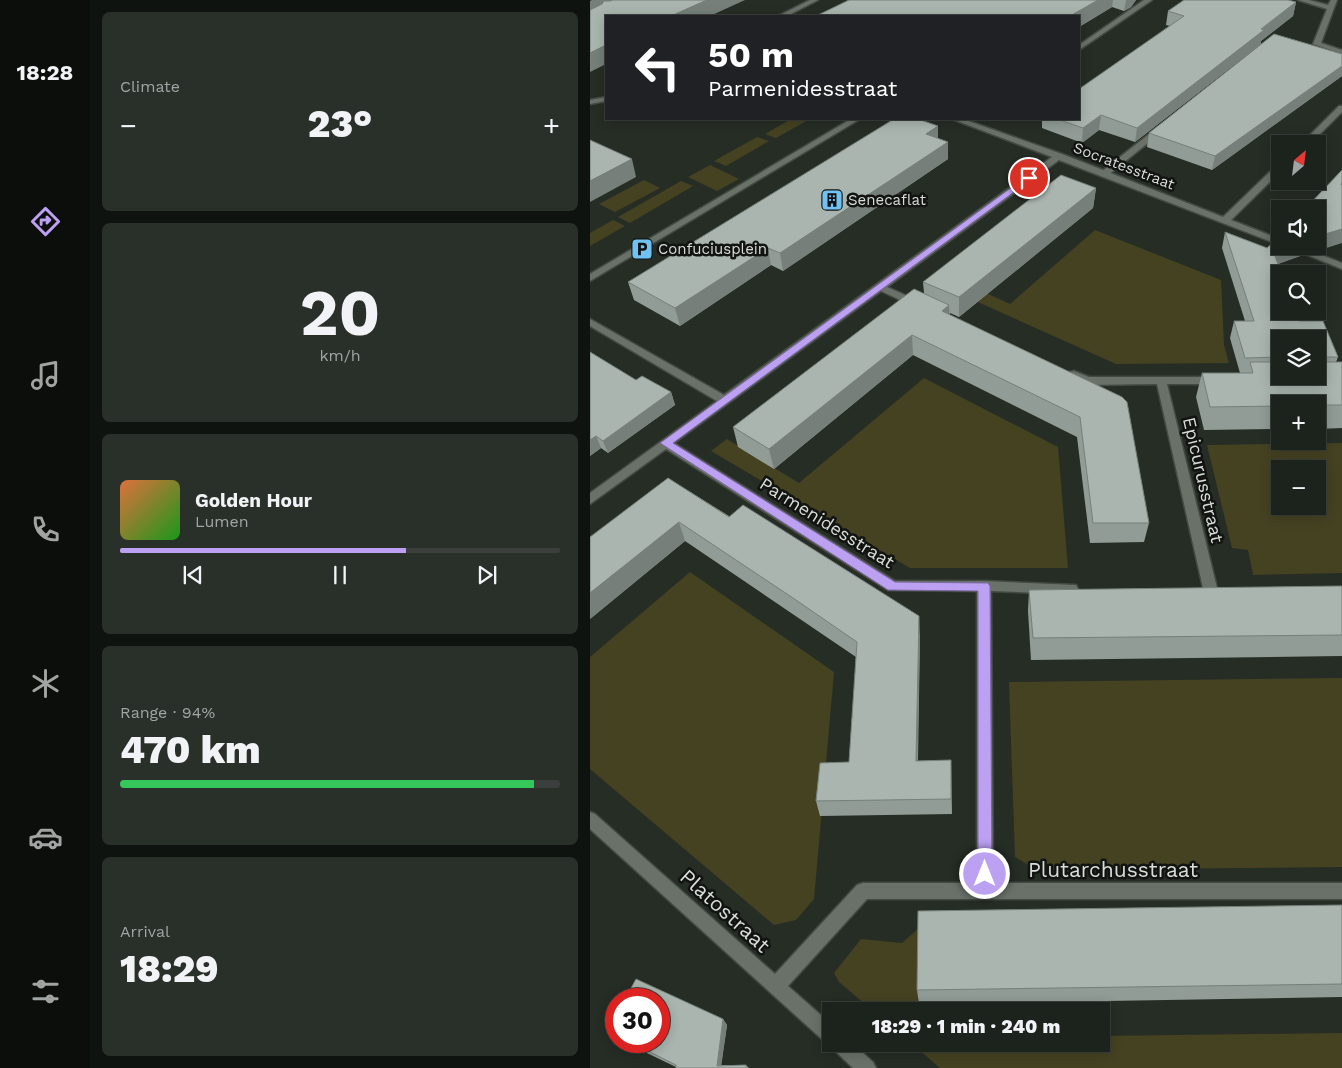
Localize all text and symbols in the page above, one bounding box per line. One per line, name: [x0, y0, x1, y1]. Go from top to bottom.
text: 50 m: [708, 34, 794, 76]
icon: left: [625, 35, 690, 100]
text: 18:28: [17, 60, 73, 85]
text: Parmenidesstraat: [708, 76, 897, 101]
text: Climate: [120, 77, 180, 96]
text: 23°: [308, 102, 372, 146]
text: −: [120, 109, 137, 142]
text: +: [543, 109, 560, 142]
north arrow: [1271, 135, 1326, 190]
map controls: [1271, 135, 1326, 515]
street label: Socratesstraat: [1071, 138, 1178, 194]
pin: [1008, 157, 1050, 199]
icon: arrive: [1015, 164, 1043, 192]
building icon: Senecaflat: [820, 188, 844, 212]
place label: Senecaflat: [848, 191, 927, 209]
button: sound: [1271, 200, 1326, 255]
icon: directions: [28, 204, 63, 239]
parking icon: Confuciusplein: [630, 237, 654, 261]
place label: Confuciusplein: [658, 240, 767, 258]
button: search: [1271, 265, 1326, 320]
text: 20: [300, 275, 380, 351]
button: layers: [1271, 330, 1326, 385]
text: km/h: [319, 346, 361, 365]
icon: music: [28, 358, 63, 393]
button: +: [1271, 395, 1326, 450]
street label: Epicurusstraat: [1179, 415, 1228, 545]
button: −: [1271, 460, 1326, 515]
street label: Parmenidesstraat: [756, 473, 899, 573]
text: Golden Hour: [195, 489, 312, 512]
icon: phone: [28, 512, 63, 547]
text: Lumen: [195, 512, 249, 531]
icon: previous: [179, 561, 207, 589]
icon: pause: [326, 561, 354, 589]
icon: next: [473, 561, 501, 589]
icon: climate: [28, 666, 63, 701]
text: Range · 94%: [120, 703, 215, 722]
text: 470 km: [120, 728, 261, 772]
icon: car: [28, 820, 63, 855]
position arrow: [958, 847, 1010, 899]
street label: Plutarchusstraat: [1028, 857, 1198, 882]
street label: Platostraat: [675, 864, 776, 958]
text: Arrival: [120, 922, 170, 941]
text: 18:29: [120, 947, 219, 991]
icon: filters: [28, 974, 63, 1009]
speed limit sign: 30: [605, 988, 670, 1053]
text: 18:29 · 1 min · 240 m: [872, 1015, 1060, 1038]

